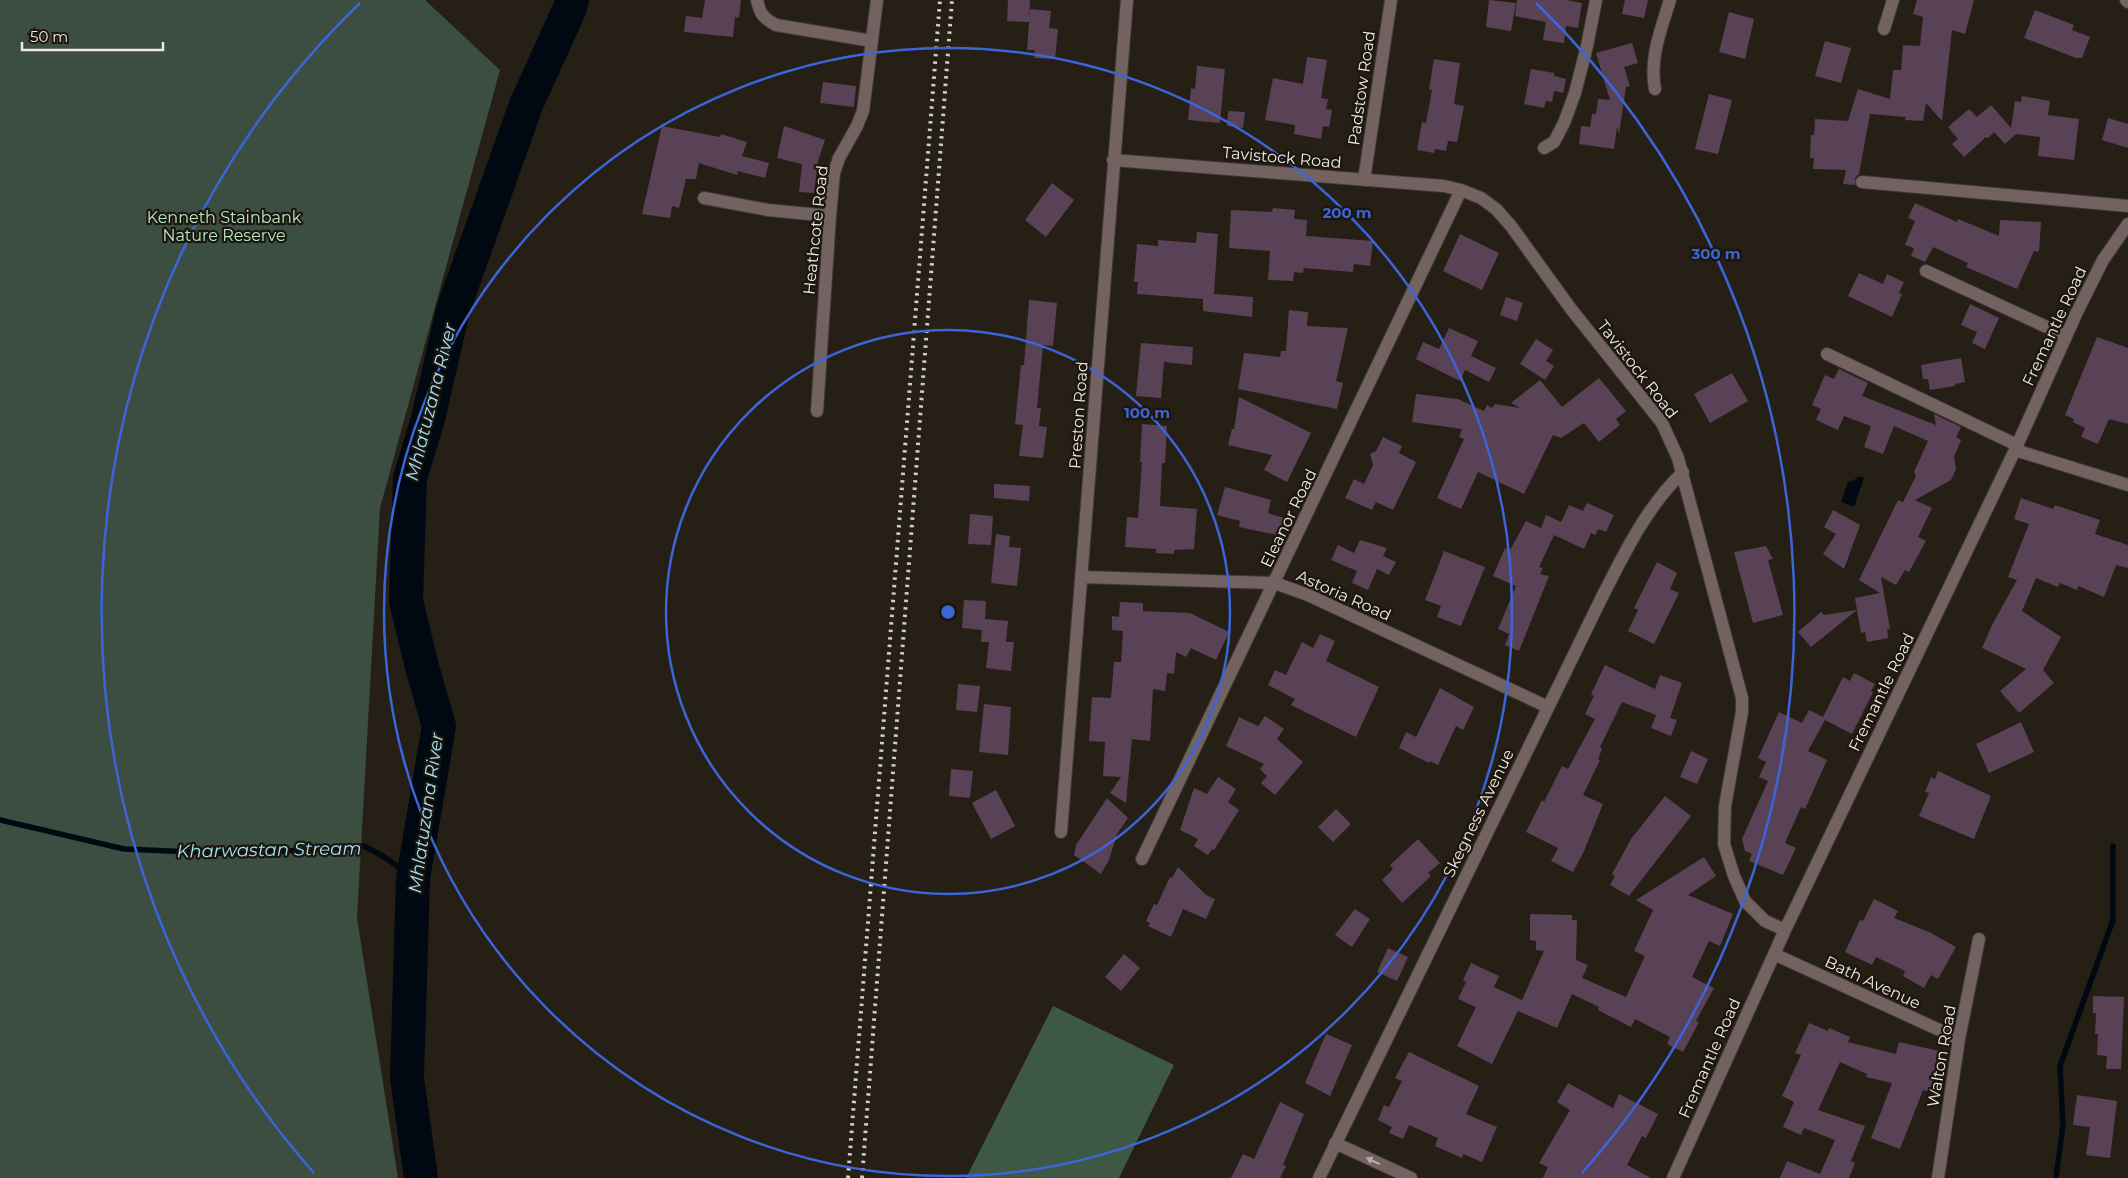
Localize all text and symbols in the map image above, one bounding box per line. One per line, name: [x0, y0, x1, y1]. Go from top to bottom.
scale bar: [22, 20, 164, 52]
text: 50 m: [30, 27, 68, 46]
street label: Padstow Road: [1344, 30, 1379, 147]
street label: Tavistock Road: [1222, 143, 1342, 172]
street label: Heathcote Road: [799, 164, 832, 296]
text: 200 m: [1322, 203, 1372, 222]
park label: Kenneth Stainbank Nature Reserve: [147, 208, 302, 245]
text: 300 m: [1690, 244, 1741, 263]
street label: Fremantle Road: [2018, 263, 2090, 389]
street label: Tavistock Road: [1593, 316, 1682, 422]
water label: Mhlatuzana River: [401, 320, 461, 483]
street label: Preston Road: [1065, 361, 1092, 470]
text: 100 m: [1124, 403, 1170, 422]
street label: Eleanor Road: [1256, 466, 1320, 571]
street label: Astoria Road: [1294, 566, 1394, 625]
centre of rings: [939, 603, 957, 621]
street label: Fremantle Road: [1845, 630, 1918, 755]
water label: Mhlatuzana River: [404, 731, 448, 895]
street label: Skegness Avenue: [1439, 746, 1518, 880]
water label: Kharwastan Stream: [176, 837, 362, 863]
street label: Bath Avenue: [1822, 952, 1924, 1013]
street label: Fremantle Road: [1674, 995, 1744, 1121]
street label: Walton Road: [1923, 1003, 1960, 1109]
one-way arrow: [1366, 1156, 1380, 1164]

